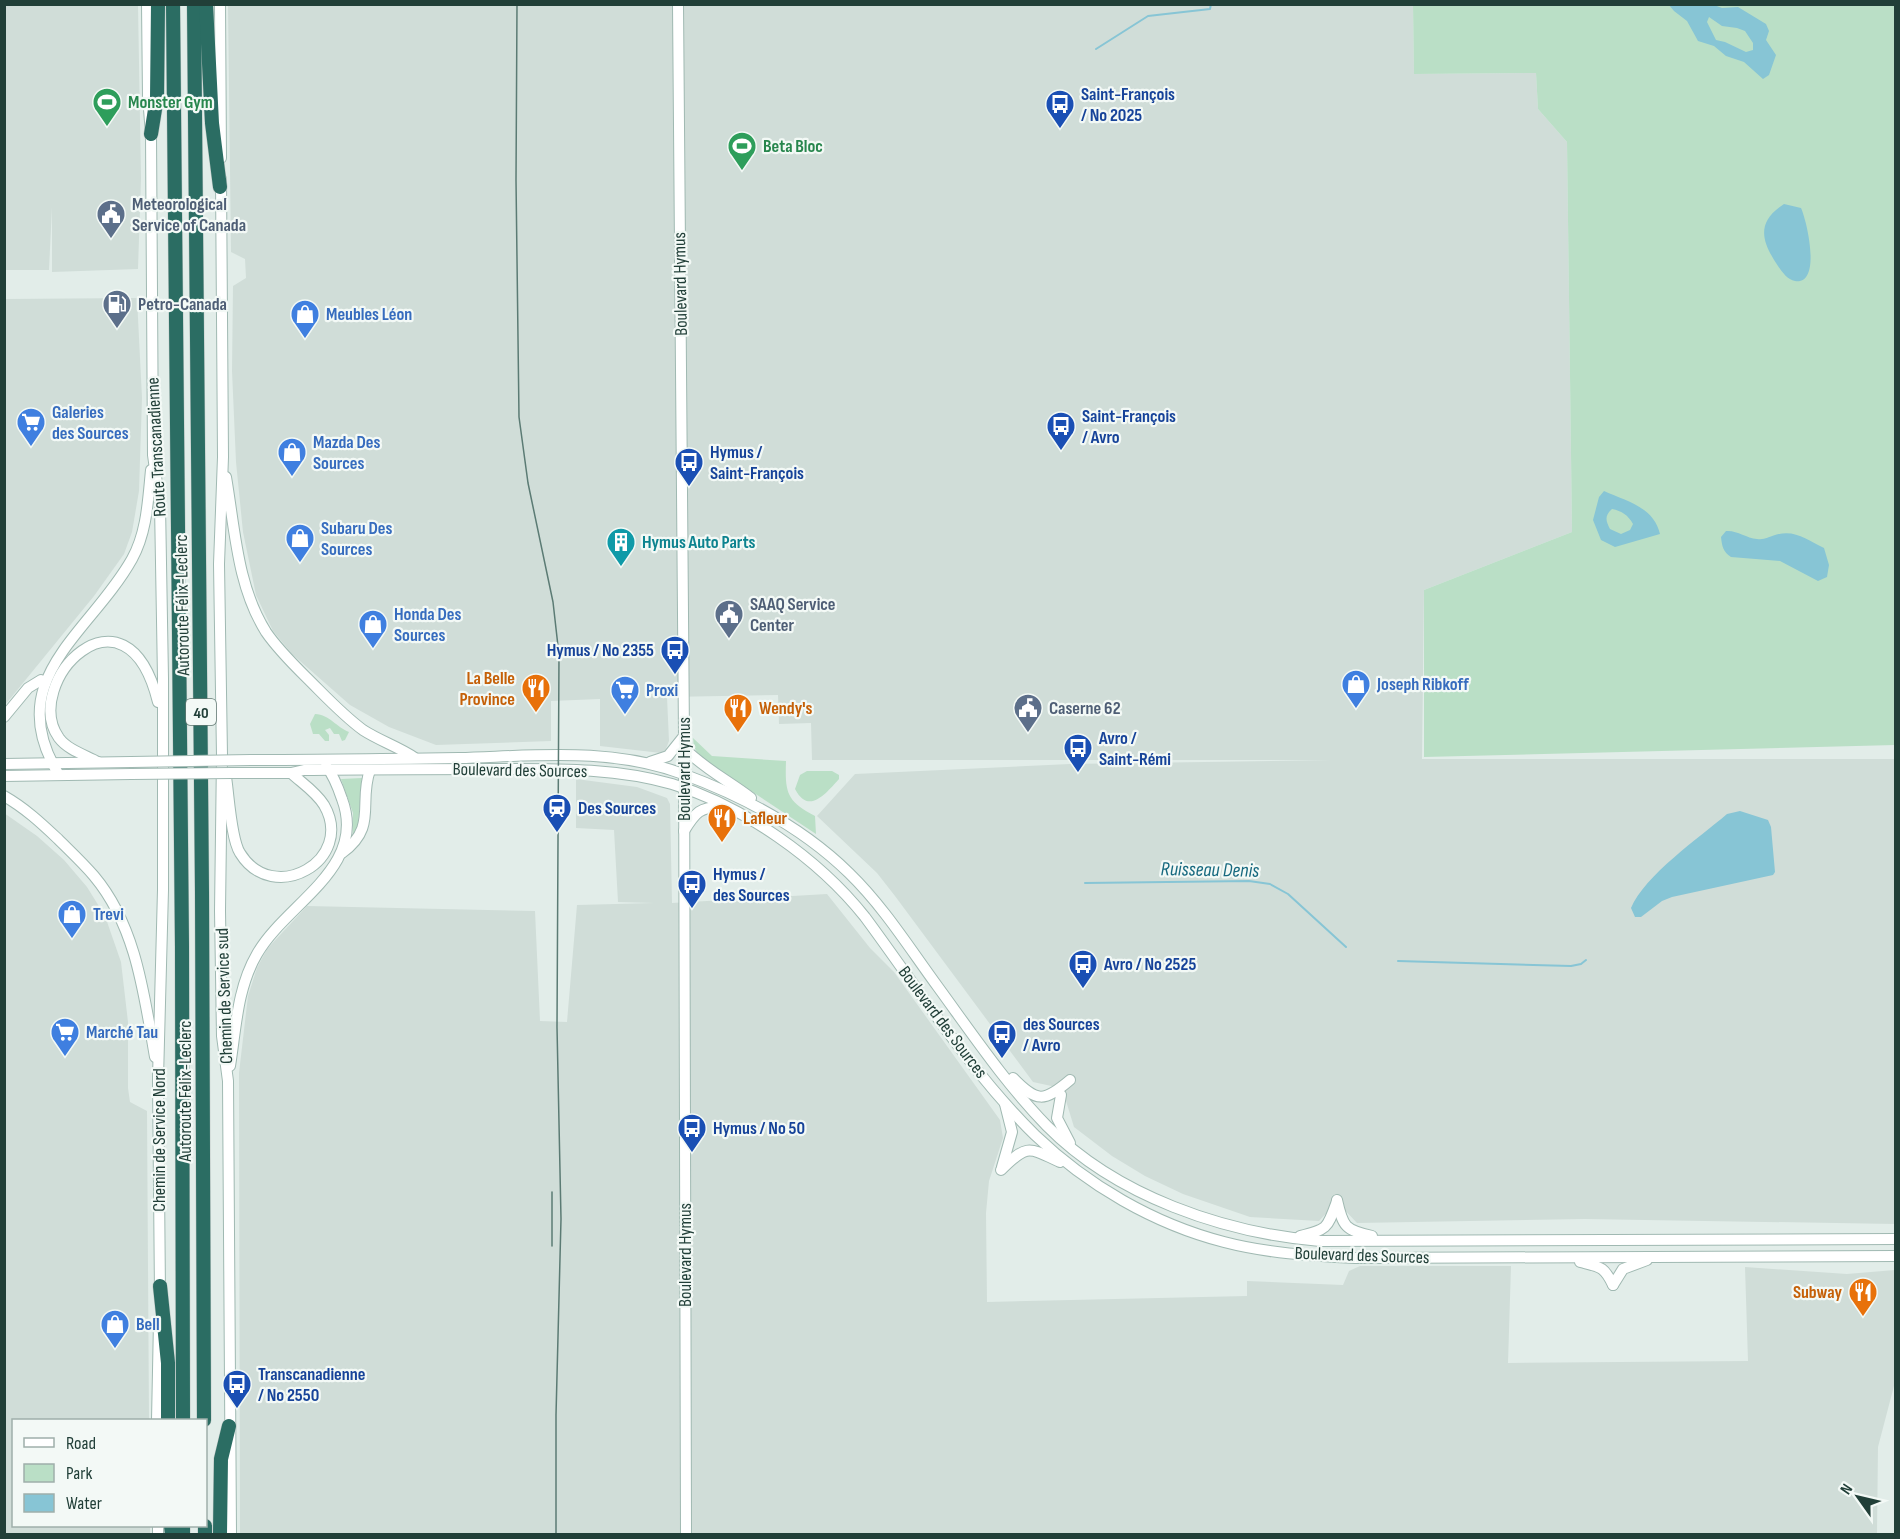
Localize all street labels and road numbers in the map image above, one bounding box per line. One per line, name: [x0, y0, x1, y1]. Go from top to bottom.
street label: Boulevard Hymus: [669, 232, 692, 336]
street label: Route Transcanadienne: [142, 377, 171, 517]
street label: Autoroute Félix-Leclerc: [171, 534, 194, 677]
road number: 40: [186, 699, 216, 725]
street label: Boulevard Hymus: [674, 717, 695, 821]
street label: Boulevard des Sources: [452, 759, 588, 782]
street label: Chemin de Service sud: [212, 928, 237, 1064]
street label: Boulevard des Sources: [894, 962, 992, 1082]
street label: Autoroute Félix-Leclerc: [175, 1020, 196, 1163]
street label: Chemin de Service Nord: [149, 1068, 170, 1212]
street label: Boulevard Hymus: [675, 1203, 696, 1307]
street label: Boulevard des Sources: [1294, 1243, 1430, 1268]

